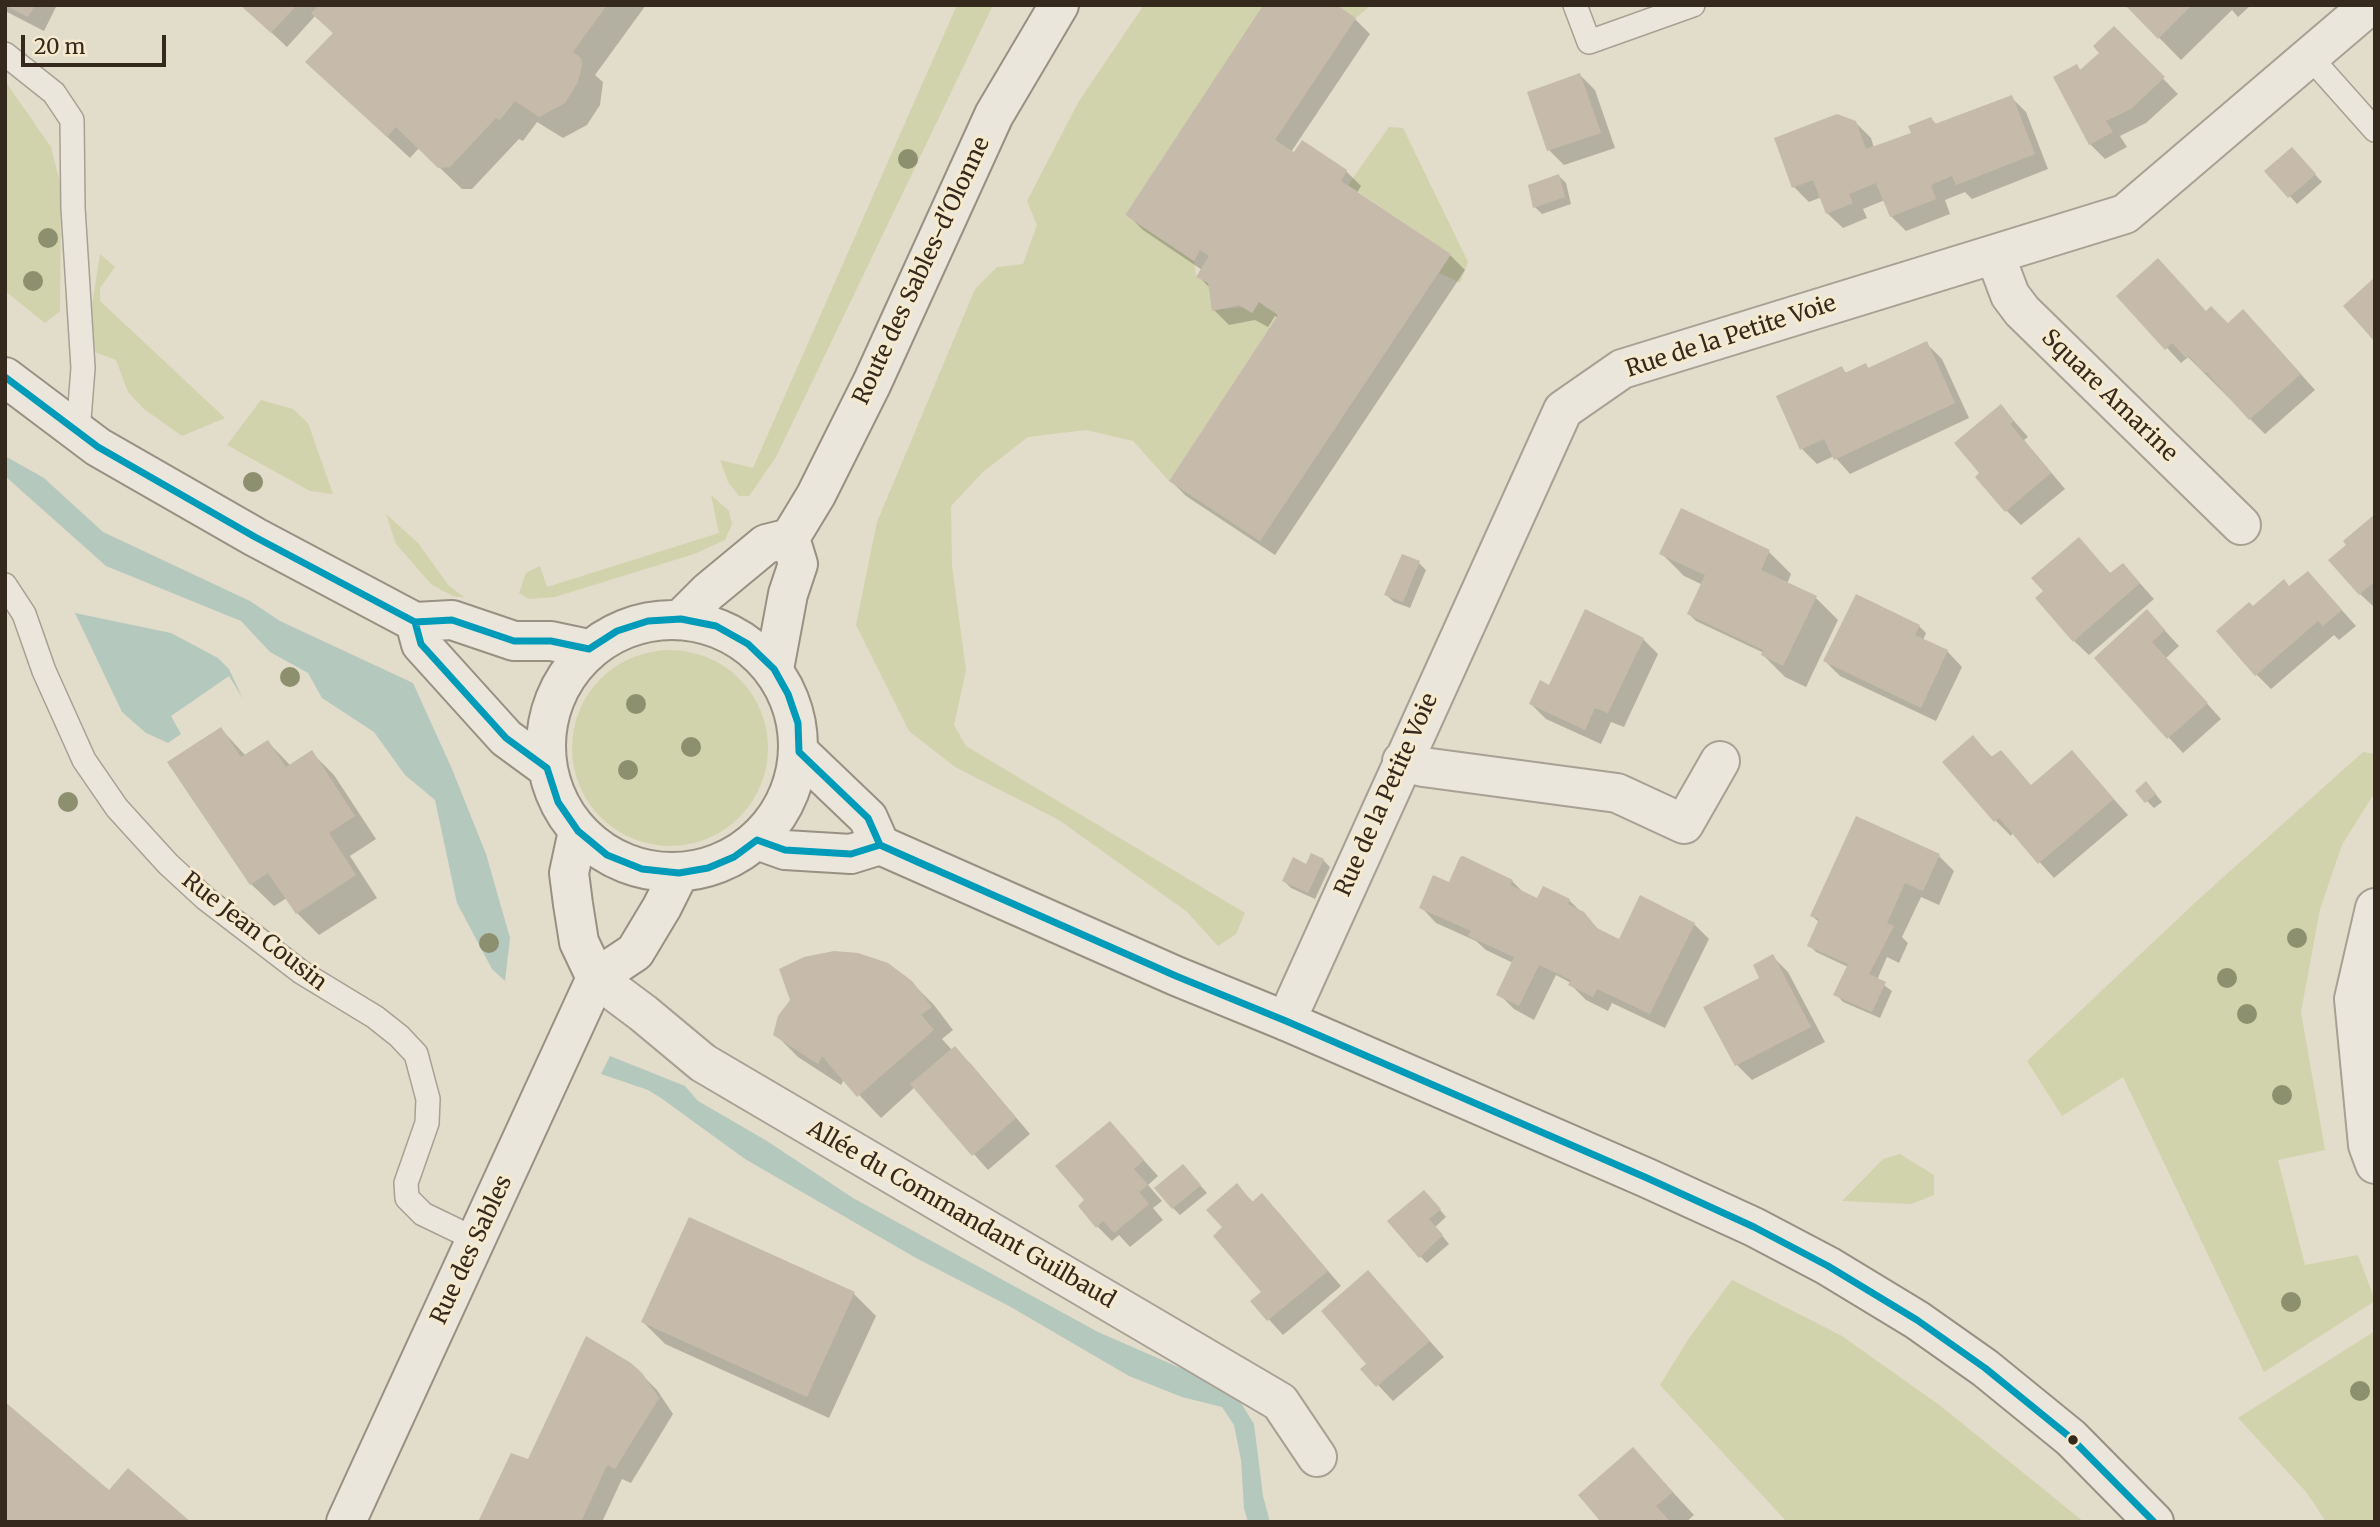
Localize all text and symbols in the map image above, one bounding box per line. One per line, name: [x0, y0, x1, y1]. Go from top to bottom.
scale bar: [24, 21, 170, 65]
text: 20 m: [34, 33, 85, 60]
street label: Route des Sables-d'Olonne: [848, 133, 996, 409]
street label: Rue de la Petite Voie: [1622, 290, 1840, 384]
street label: Square Amarine: [2035, 324, 2183, 468]
street label: Rue de la Petite Voie: [1330, 689, 1444, 901]
street label: Rue Jean Cousin: [176, 867, 332, 997]
street label: Allée du Commandant Guilbaud: [802, 1115, 1120, 1315]
street label: Rue des Sables: [426, 1171, 518, 1329]
unlabelled marker: [2066, 1433, 2080, 1447]

